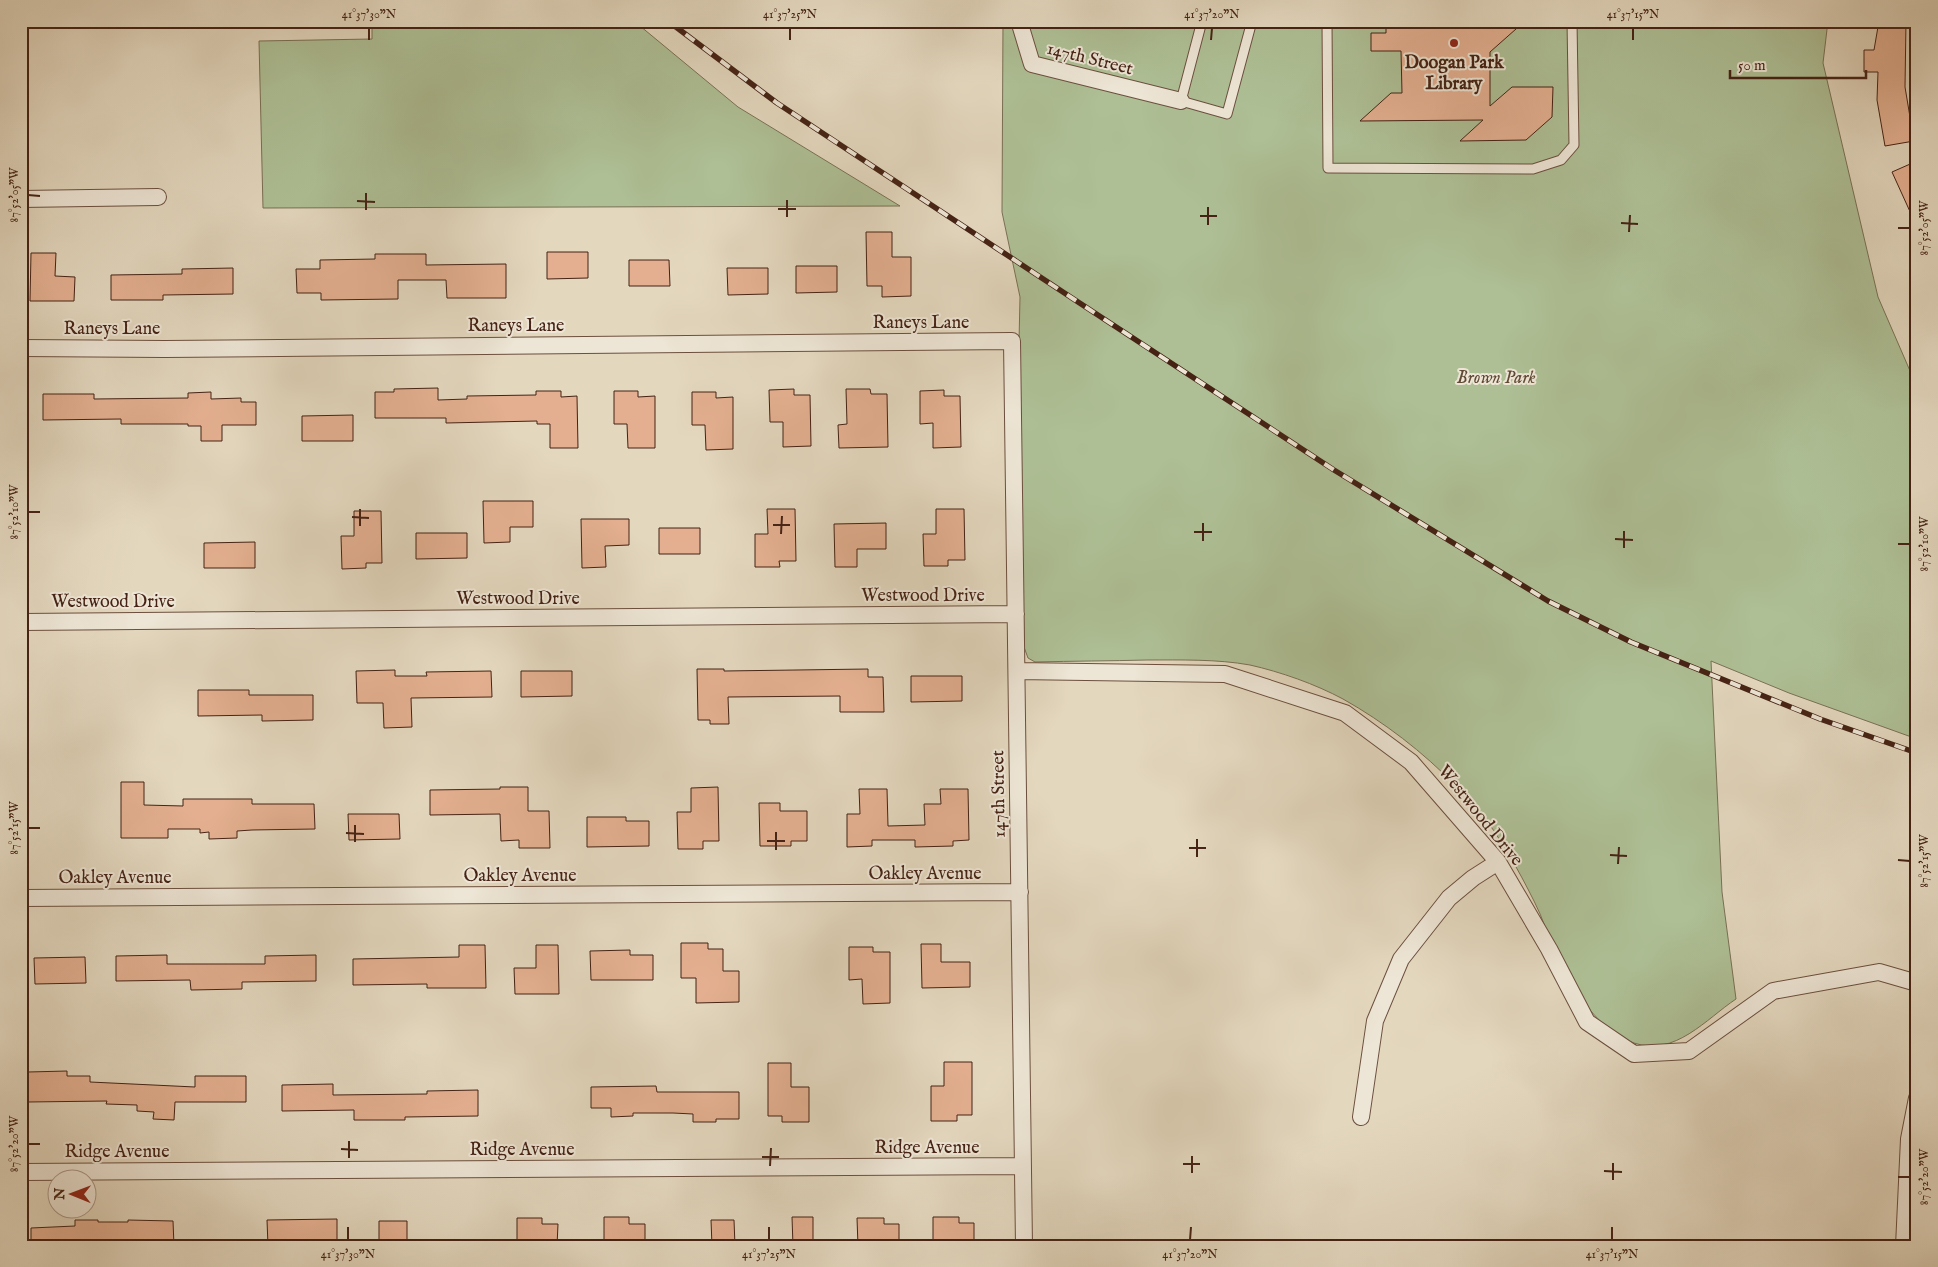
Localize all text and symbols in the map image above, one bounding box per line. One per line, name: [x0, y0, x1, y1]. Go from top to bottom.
text: 41°37'30"N: [342, 7, 397, 22]
text: 41°37'25"N: [763, 7, 818, 22]
text: 41°37'20"N: [1184, 7, 1240, 22]
text: 41°37'15"N: [1607, 7, 1660, 22]
marker: Doogan Park Library: [1448, 37, 1460, 49]
street label: 147th Street: [1044, 38, 1135, 81]
scale bar: [1730, 48, 1867, 80]
place label: Doogan Park Library: [1404, 52, 1505, 96]
text: 50 m: [1738, 56, 1766, 75]
text: 87°52'05"W: [7, 167, 22, 223]
text: 87°52'05"W: [1917, 200, 1932, 256]
street label: Raneys Lane: [873, 312, 969, 335]
street label: Raneys Lane: [468, 315, 564, 338]
street label: Raneys Lane: [64, 318, 160, 341]
park label: Brown Park: [1456, 367, 1536, 390]
text: 87°52'10"W: [7, 484, 22, 540]
text: 87°52'10"W: [1917, 516, 1932, 572]
street label: Westwood Drive: [861, 585, 985, 608]
street label: Westwood Drive: [456, 588, 580, 611]
street label: Westwood Drive: [51, 591, 175, 614]
street label: 147th Street: [987, 750, 1012, 838]
street label: Westwood Drive: [1432, 761, 1528, 871]
text: 87°52'15"W: [7, 801, 22, 855]
text: 87°52'15"W: [1917, 834, 1932, 888]
street label: Oakley Avenue: [868, 863, 982, 886]
street label: Oakley Avenue: [463, 865, 577, 888]
street label: Oakley Avenue: [58, 867, 172, 890]
text: 87°52'20"W: [7, 1115, 22, 1172]
street label: Ridge Avenue: [875, 1137, 979, 1160]
street label: Ridge Avenue: [470, 1139, 574, 1162]
street label: Ridge Avenue: [65, 1141, 169, 1164]
text: 87°52'20"W: [1917, 1148, 1932, 1205]
north arrow: [48, 1170, 98, 1220]
text: N: [51, 1188, 69, 1201]
text: 41°37'30"N: [321, 1247, 376, 1262]
text: 41°37'25"N: [742, 1247, 797, 1262]
text: 41°37'20"N: [1162, 1247, 1218, 1262]
text: 41°37'15"N: [1586, 1247, 1639, 1262]

